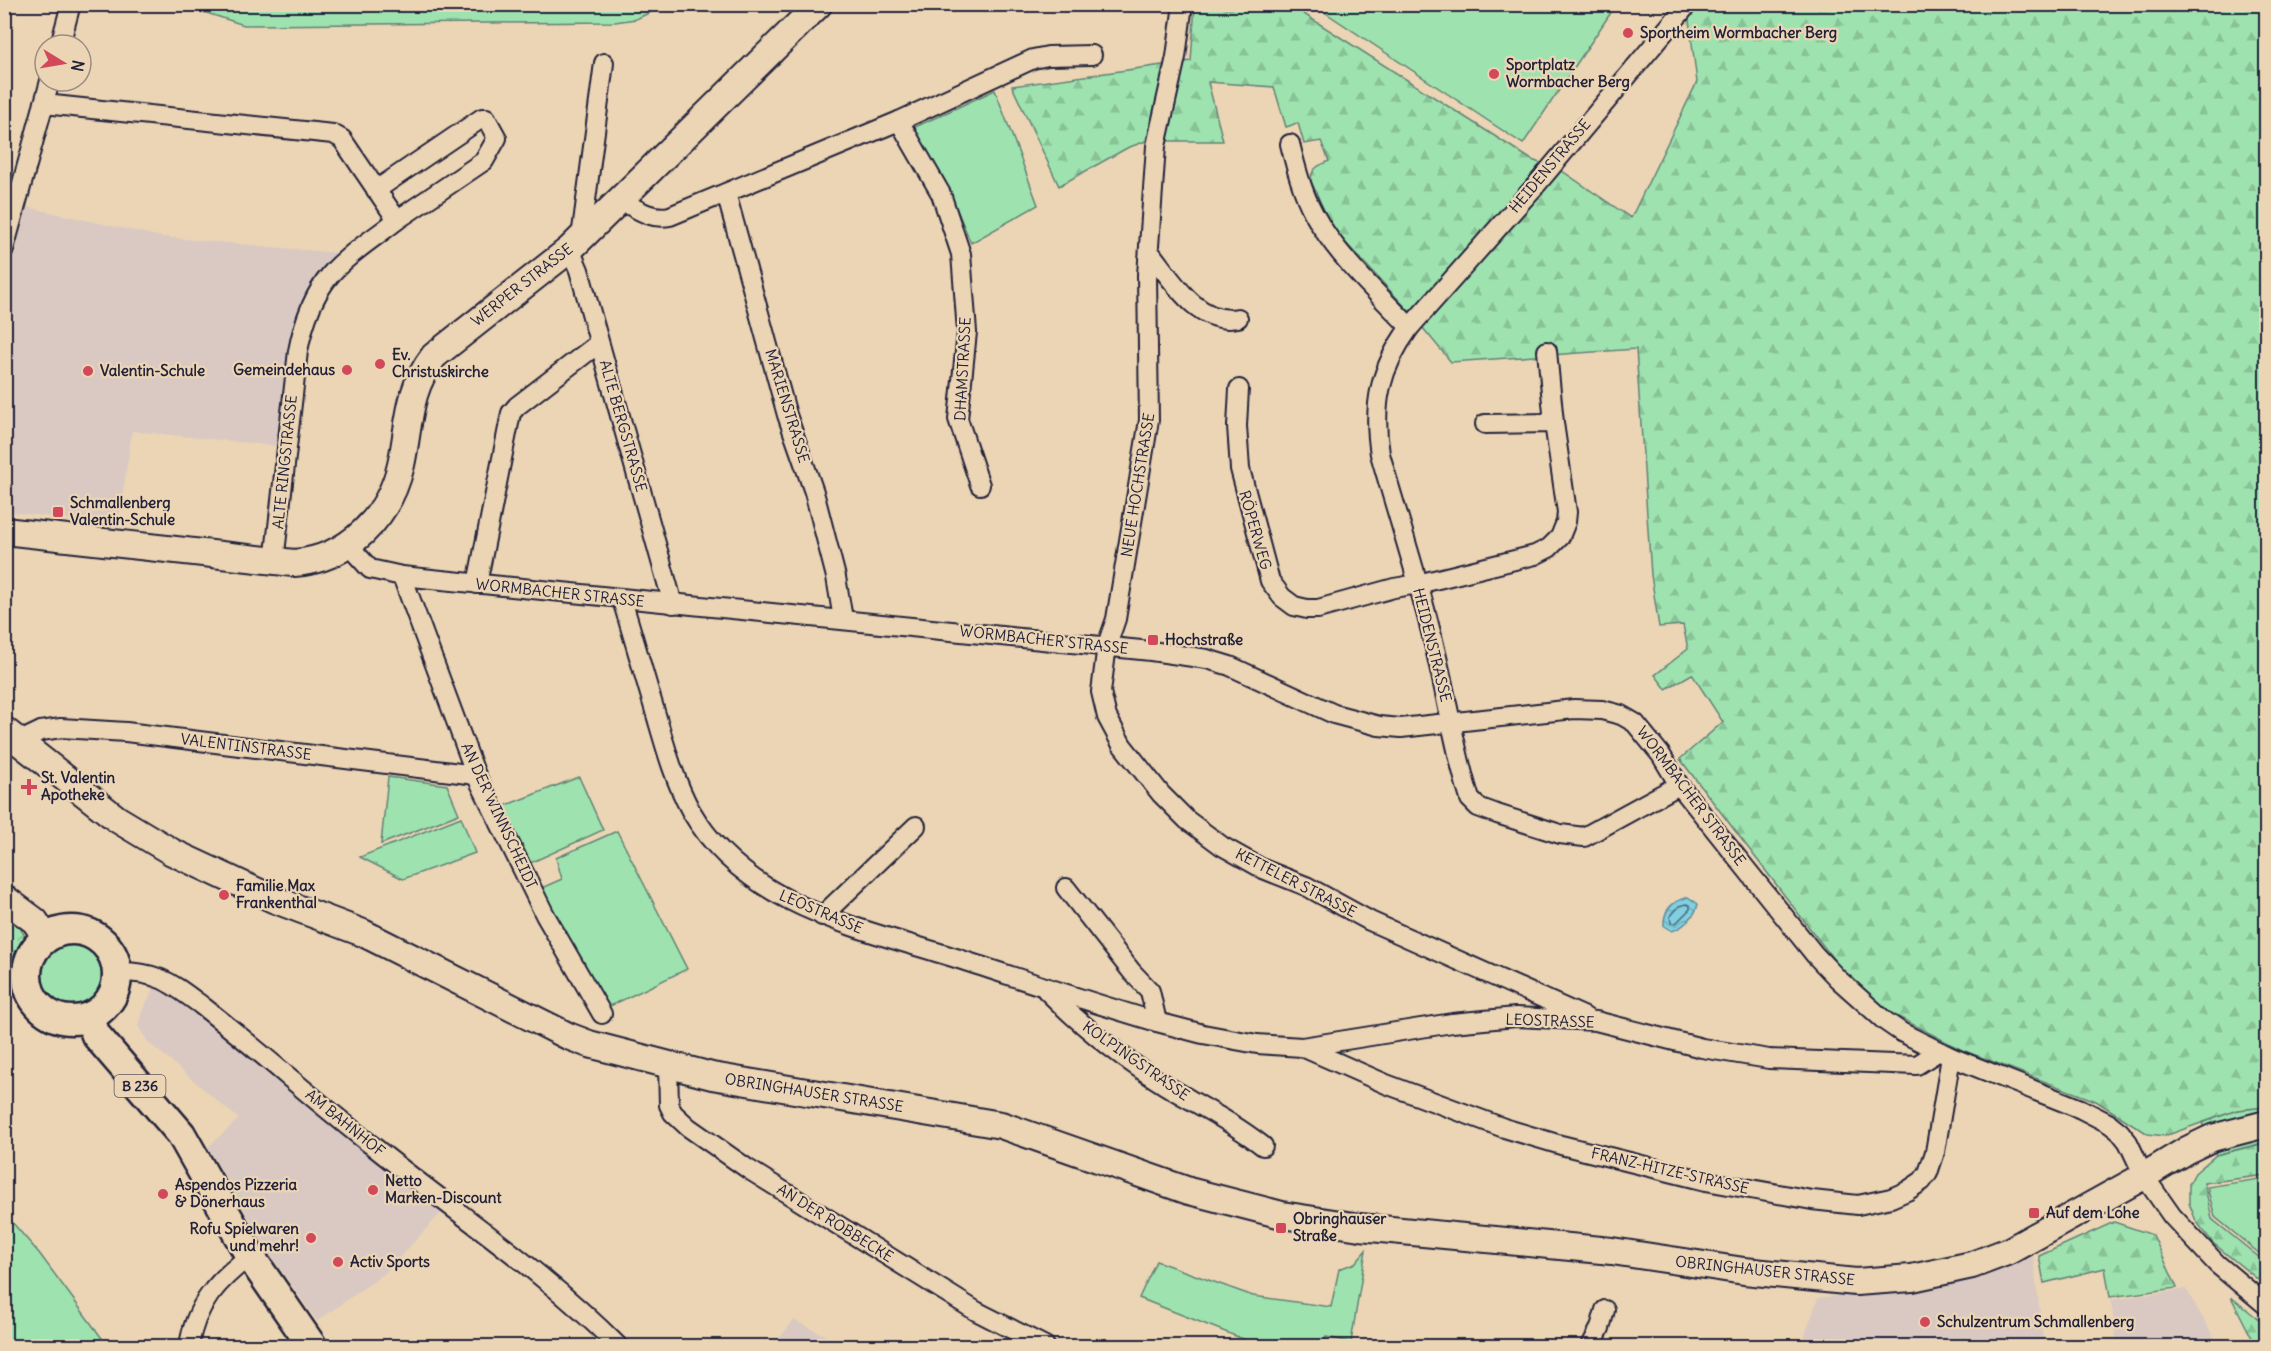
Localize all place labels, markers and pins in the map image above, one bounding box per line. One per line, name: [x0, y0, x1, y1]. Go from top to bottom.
place label: Sportheim Wormbacher Berg: [1640, 23, 1837, 43]
marker: Sportheim Wormbacher Berg: [1621, 26, 1635, 40]
place label: Sportplatz Wormbacher Berg: [1506, 55, 1630, 92]
marker: Sportplatz Wormbacher Berg: [1487, 67, 1501, 81]
place label: Ev. Christuskirche: [392, 345, 489, 381]
marker: Ev. Christuskirche: [373, 357, 387, 371]
place label: Gemeindehaus: [233, 360, 335, 379]
place label: Valentin-Schule: [100, 361, 205, 380]
marker: Gemeindehaus: [340, 363, 354, 377]
marker: Valentin-Schule: [81, 364, 95, 378]
place label: Schmallenberg Valentin-Schule: [70, 493, 175, 529]
marker: Schmallenberg Valentin-Schule: [51, 505, 65, 519]
place label: Hochstraße: [1165, 630, 1243, 649]
marker: Hochstraße: [1146, 633, 1160, 647]
place label: St. Valentin Apotheke: [41, 768, 116, 805]
marker: St. Valentin Apotheke: [22, 780, 36, 794]
place label: Familie Max Frankenthal: [236, 876, 317, 912]
marker: Familie Max Frankenthal: [217, 888, 231, 902]
place label: Netto Marken-Discount: [385, 1171, 502, 1207]
place label: Aspendos Pizzeria & Dönerhaus: [175, 1175, 297, 1211]
marker: Netto Marken-Discount: [366, 1183, 380, 1197]
marker: Aspendos Pizzeria & Dönerhaus: [156, 1187, 170, 1201]
place label: Auf dem Lohe: [2046, 1203, 2140, 1222]
marker: Auf dem Lohe: [2027, 1206, 2041, 1220]
place label: Obringhauser Straße: [1293, 1209, 1387, 1245]
place label: Rofu Spielwaren und mehr!: [190, 1219, 299, 1255]
marker: Obringhauser Straße: [1274, 1221, 1288, 1235]
marker: Rofu Spielwaren und mehr!: [304, 1231, 318, 1245]
place label: Activ Sports: [350, 1252, 430, 1272]
marker: Activ Sports: [331, 1255, 345, 1269]
place label: Schulzentrum Schmallenberg: [1937, 1312, 2134, 1332]
marker: Schulzentrum Schmallenberg: [1918, 1315, 1932, 1329]

